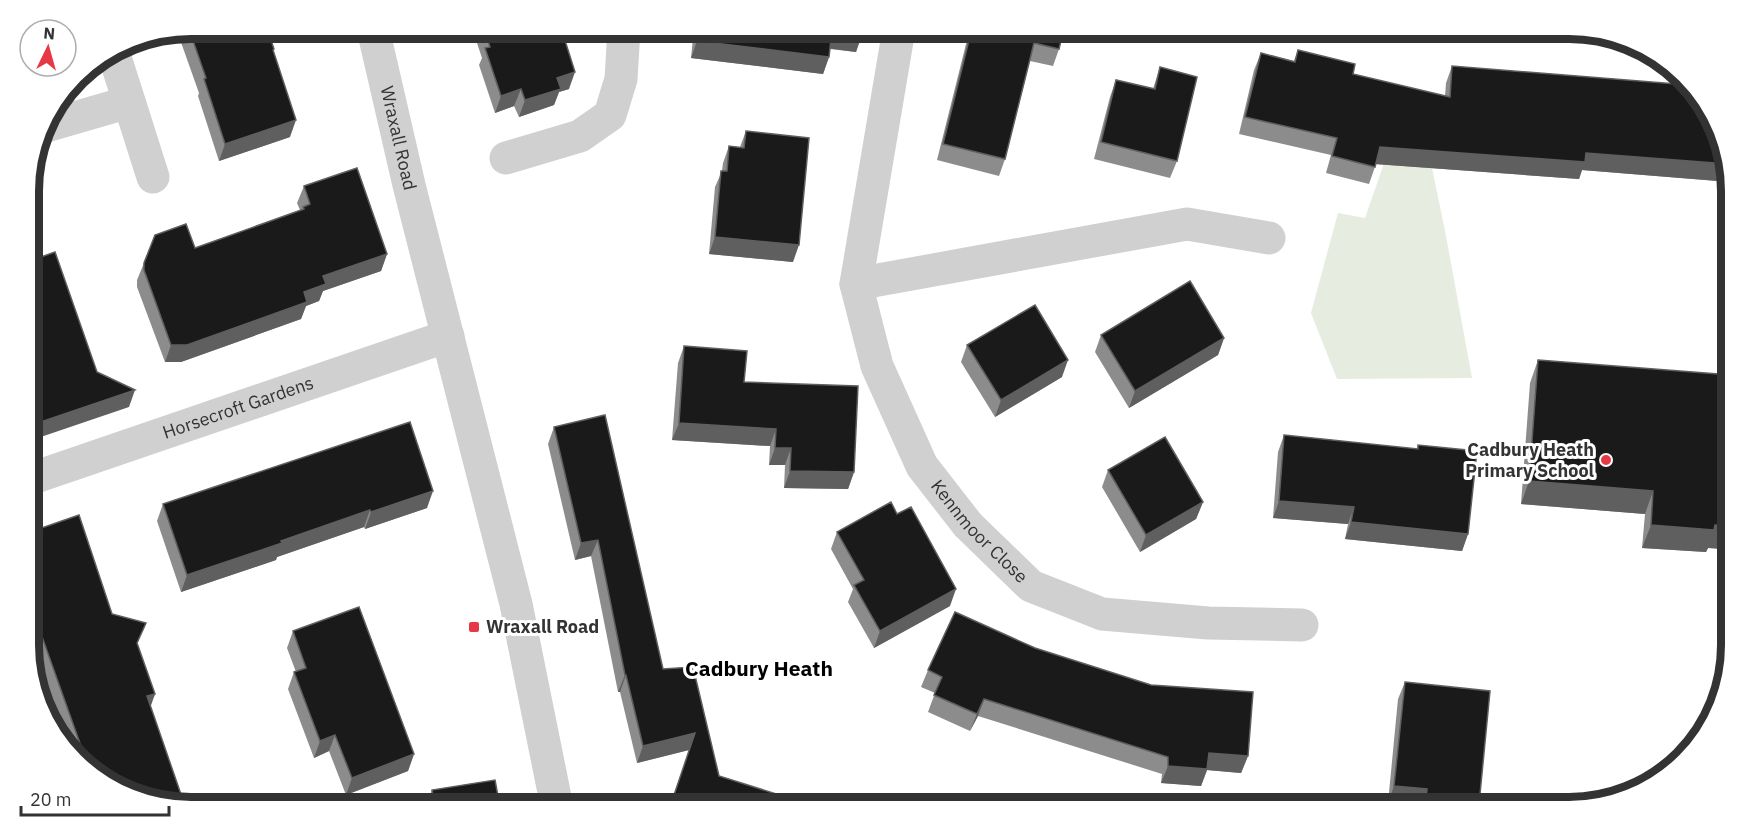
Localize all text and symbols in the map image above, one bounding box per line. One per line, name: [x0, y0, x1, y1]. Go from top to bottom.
north arrow: [18, 18, 78, 78]
text: N: [43, 23, 56, 44]
street label: Wraxall Road: [376, 84, 422, 192]
street label: Horsecroft Gardens: [159, 371, 317, 444]
place label: Cadbury Heath Primary School: [1465, 438, 1595, 482]
marker: Cadbury Heath Primary School: [1599, 453, 1613, 467]
street label: Kennmoor Close: [926, 475, 1033, 588]
place label: Wraxall Road: [486, 615, 599, 638]
marker: Wraxall Road: [467, 620, 481, 634]
district label: Cadbury Heath: [685, 654, 833, 682]
scale bar: [21, 779, 170, 817]
text: 20 m: [30, 788, 72, 811]

